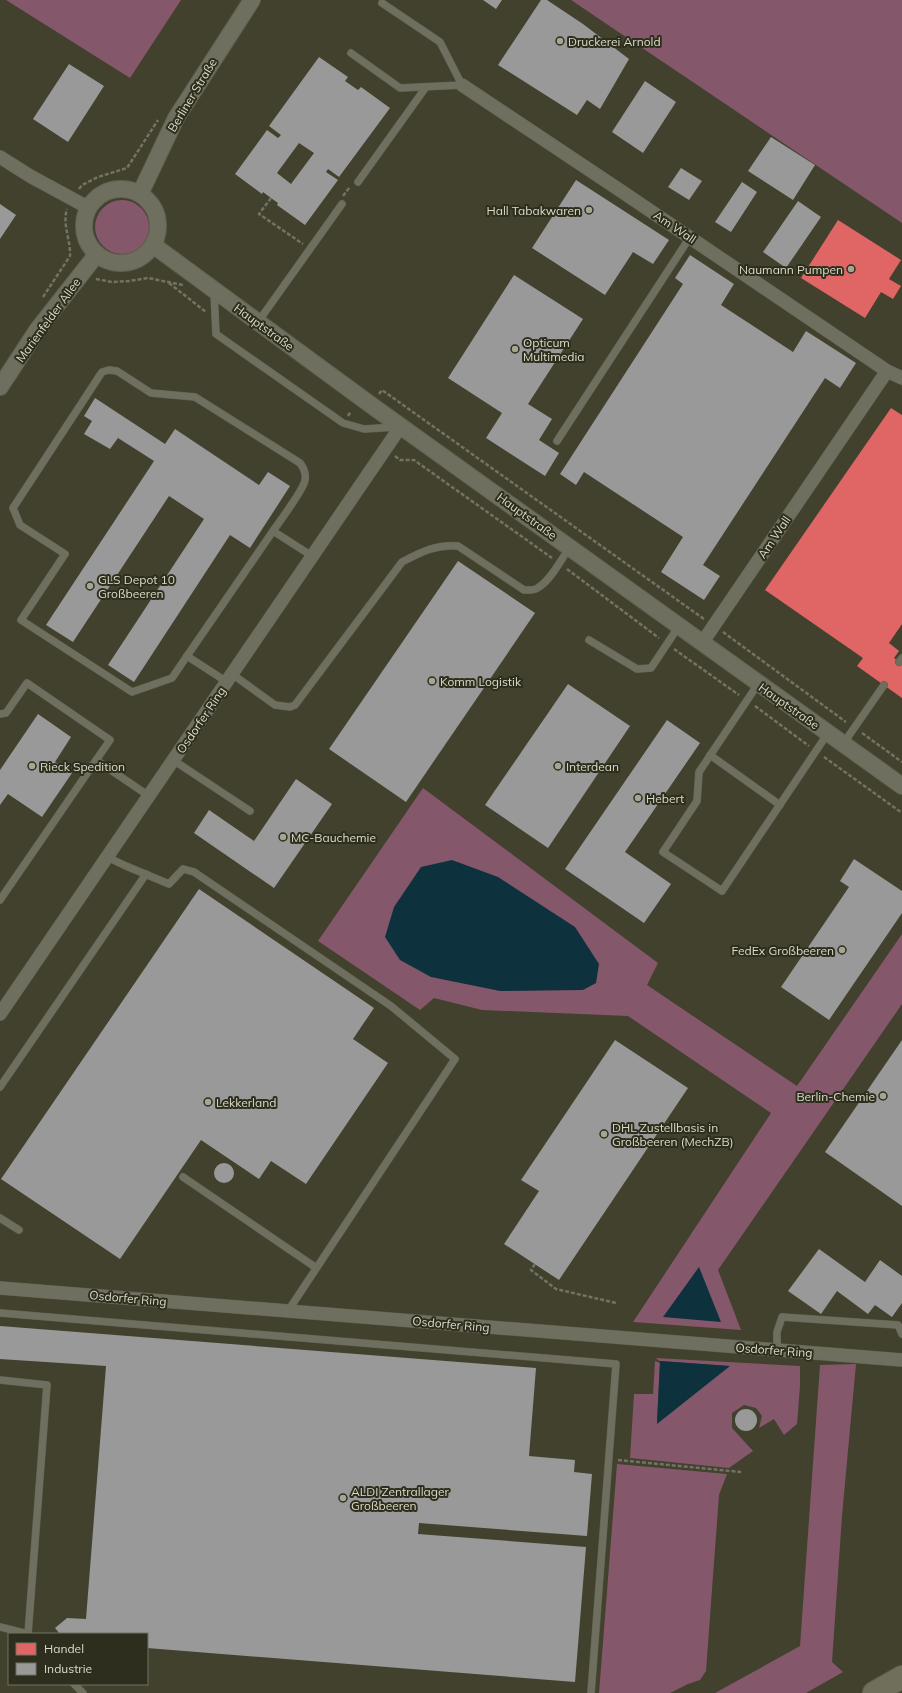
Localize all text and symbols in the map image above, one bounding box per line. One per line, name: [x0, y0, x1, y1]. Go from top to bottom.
place label: Druckerei Arnold: [568, 34, 661, 49]
marker: Druckerei Arnold: [555, 36, 565, 46]
street label: Berliner Straße: [164, 56, 220, 134]
place label: Hall Tabakwaren: [487, 203, 581, 218]
marker: Hall Tabakwaren: [584, 205, 594, 215]
street label: Am Wall: [651, 207, 699, 247]
place label: Naumann Pumpen: [739, 262, 843, 277]
marker: Naumann Pumpen: [846, 264, 856, 274]
street label: Marienfelder Allee: [12, 275, 84, 365]
street label: Hauptstraße: [231, 300, 297, 354]
place label: Opticum Multimedia: [523, 335, 584, 364]
marker: Opticum Multimedia: [510, 344, 520, 354]
street label: Hauptstraße: [494, 489, 560, 543]
street label: Am Wall: [754, 513, 794, 561]
place label: GLS Depot 10 Großbeeren: [98, 572, 175, 601]
marker: GLS Depot 10 Großbeeren: [85, 581, 95, 591]
place label: Komm Logistik: [440, 674, 522, 689]
marker: Komm Logistik: [427, 676, 437, 686]
street label: Hauptstraße: [756, 680, 822, 732]
street label: Osdorfer Ring: [173, 684, 229, 756]
place label: Rieck Spedition: [40, 759, 125, 774]
place label: Interdean: [566, 759, 619, 774]
marker: Rieck Spedition: [27, 761, 37, 771]
marker: Interdean: [553, 761, 563, 771]
place label: Hebert: [646, 791, 684, 806]
marker: Hebert: [633, 793, 643, 803]
place label: MC-Bauchemie: [291, 830, 376, 845]
marker: MC-Bauchemie: [278, 832, 288, 842]
place label: FedEx Großbeeren: [732, 943, 834, 958]
marker: FedEx Großbeeren: [837, 945, 847, 955]
place label: Berlin-Chemie: [796, 1089, 875, 1104]
marker: Berlin-Chemie: [878, 1091, 888, 1101]
place label: Lekkerland: [216, 1095, 276, 1110]
marker: Lekkerland: [203, 1097, 213, 1107]
place label: DHL Zustellbasis in Großbeeren (MechZB): [612, 1120, 733, 1149]
marker: DHL Zustellbasis in Großbeeren (MechZB): [599, 1129, 609, 1139]
street label: Osdorfer Ring: [89, 1287, 167, 1309]
street label: Osdorfer Ring: [412, 1313, 490, 1335]
street label: Osdorfer Ring: [735, 1340, 813, 1360]
place label: ALDI Zentrallager Großbeeren: [351, 1484, 449, 1513]
marker: ALDI Zentrallager Großbeeren: [338, 1493, 348, 1503]
legend: [8, 1633, 148, 1685]
text: Handel: [44, 1641, 84, 1656]
text: Industrie: [44, 1661, 92, 1676]

